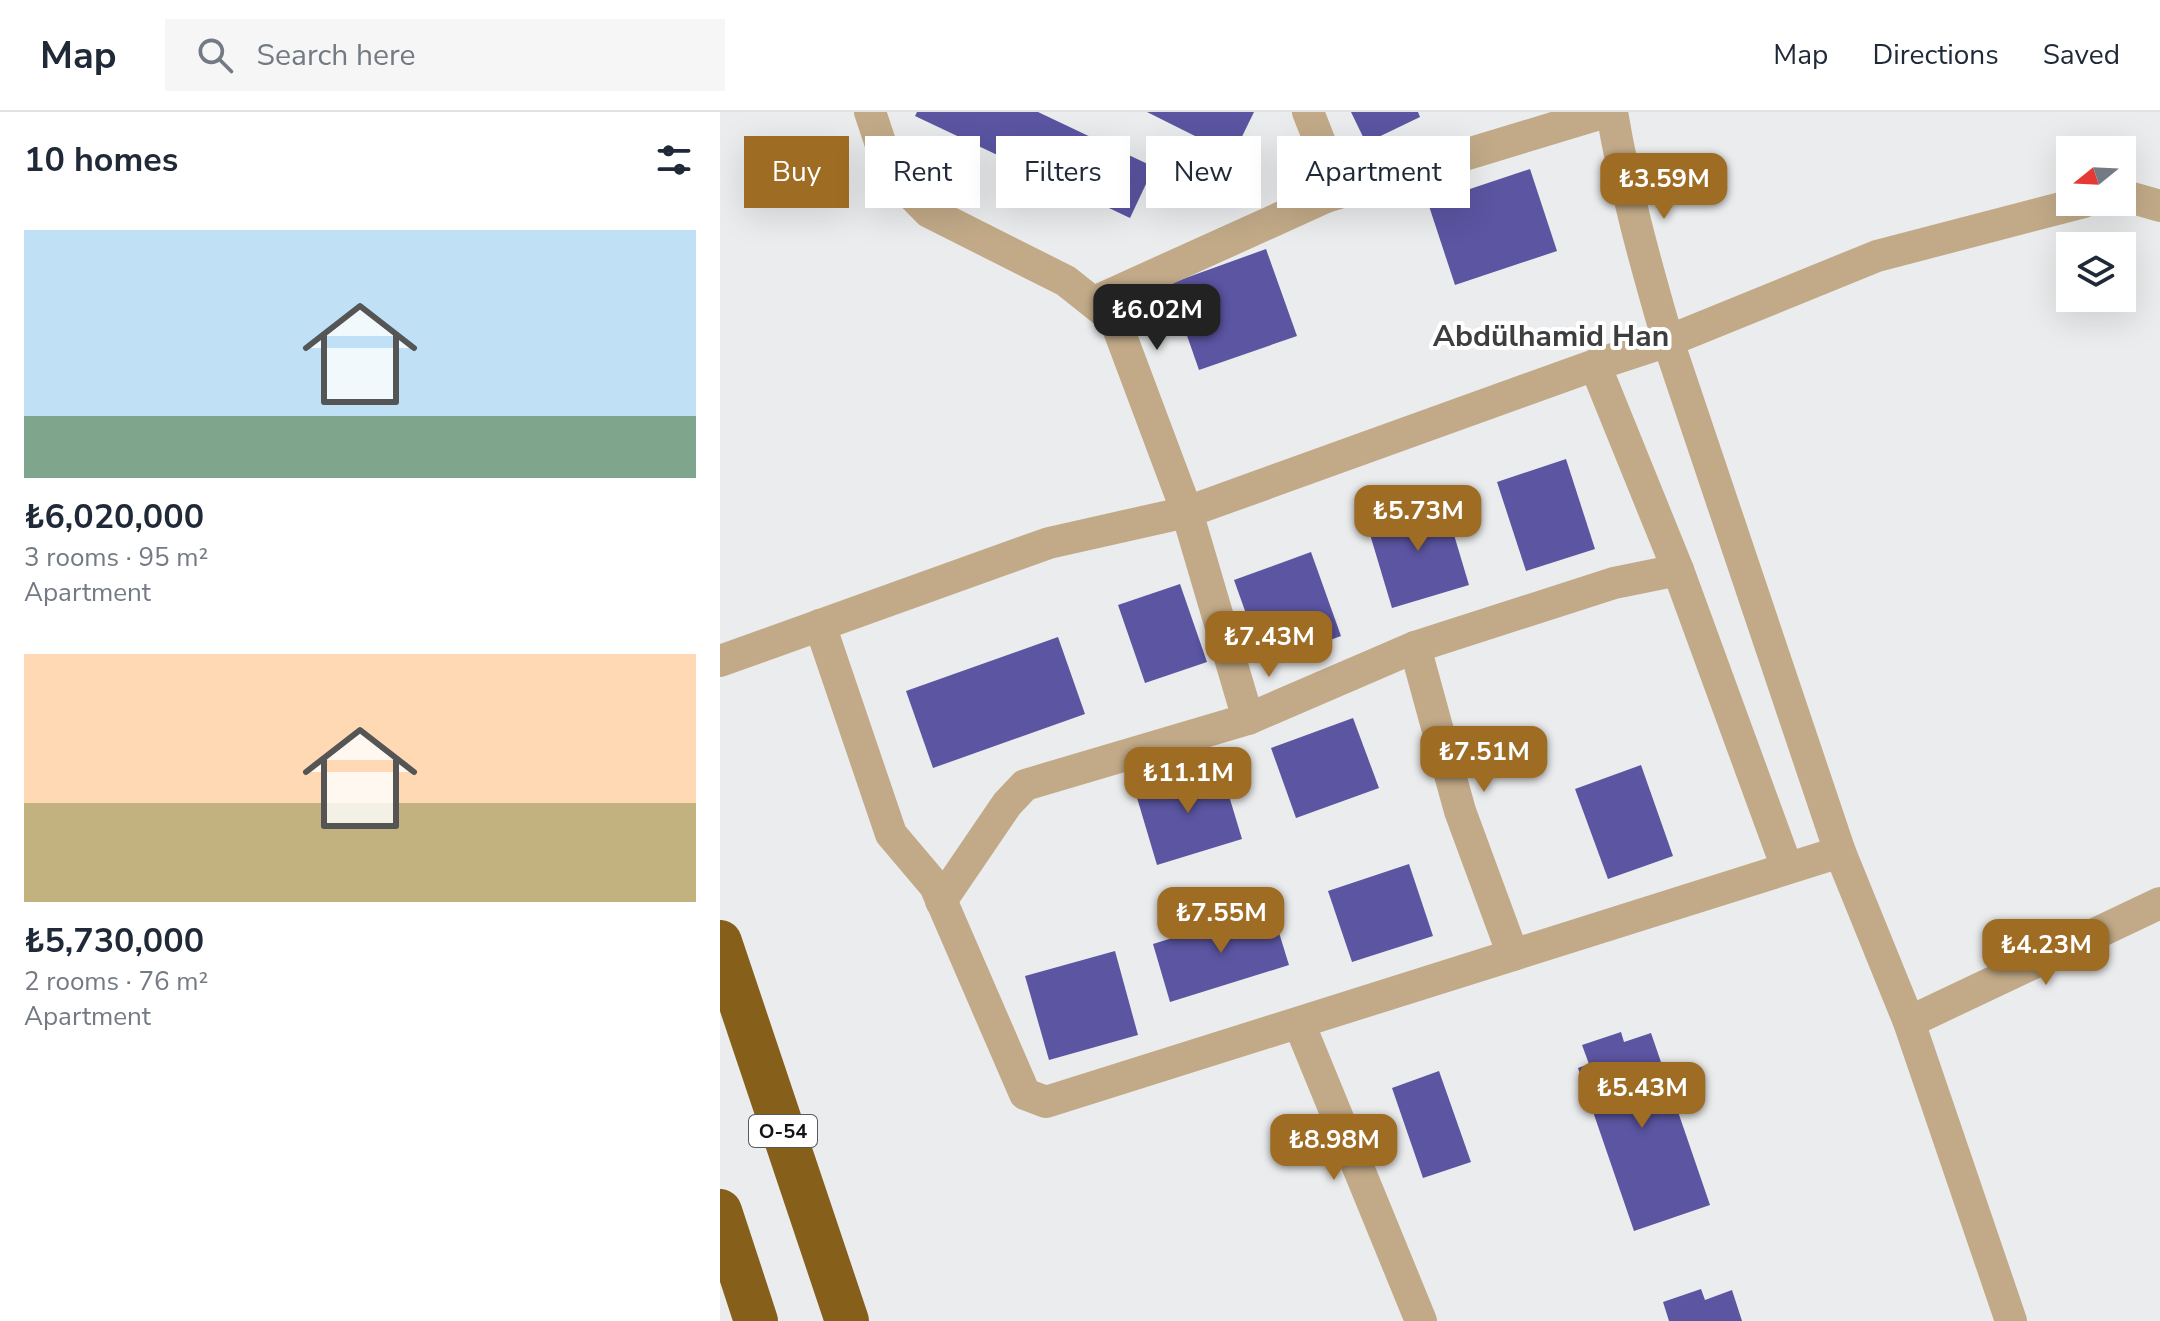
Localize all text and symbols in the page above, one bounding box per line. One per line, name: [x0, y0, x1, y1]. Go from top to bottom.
search box: [165, 19, 725, 91]
text: Map: [40, 30, 117, 81]
icon: search: [193, 33, 237, 77]
text: Search here: [257, 35, 416, 76]
text: Map: [1773, 36, 1828, 74]
text: Directions: [1872, 36, 1999, 74]
text: Saved: [2043, 36, 2120, 74]
chip: Buy: [744, 136, 849, 208]
chip: Rent: [865, 136, 980, 208]
chip: Filters: [996, 136, 1130, 208]
chip: New: [1146, 136, 1261, 208]
chip: Apartment: [1277, 136, 1470, 208]
north arrow: [2056, 136, 2136, 216]
map controls: [2056, 136, 2136, 312]
text: 10 homes: [24, 137, 178, 183]
icon: filters: [652, 138, 696, 182]
pin: ₺3.59M: [1599, 153, 1729, 221]
text: ₺3.59M: [1618, 161, 1710, 196]
button: layers: [2056, 232, 2136, 312]
icon: home: [288, 282, 432, 426]
pin: ₺6.02M: [1092, 284, 1222, 352]
text: ₺6.02M: [1111, 292, 1203, 327]
district label: Abdülhamid Han: [1433, 316, 1669, 357]
pin: ₺5.73M: [1353, 485, 1483, 553]
text: ₺5.73M: [1372, 493, 1464, 528]
text: ₺6,020,000: [24, 494, 204, 540]
text: 3 rooms · 95 m²: [24, 540, 208, 575]
text: Apartment: [24, 575, 151, 610]
pin: ₺7.43M: [1204, 611, 1334, 679]
text: ₺7.43M: [1223, 619, 1315, 654]
icon: home: [288, 706, 432, 850]
pin: ₺7.51M: [1419, 726, 1549, 794]
text: ₺7.51M: [1438, 734, 1530, 769]
pin: ₺11.1M: [1123, 747, 1253, 815]
text: ₺11.1M: [1142, 755, 1234, 790]
pin: ₺7.55M: [1156, 887, 1286, 955]
text: ₺7.55M: [1175, 895, 1267, 930]
text: ₺5,730,000: [24, 918, 204, 964]
pin: ₺4.23M: [1981, 919, 2111, 987]
text: ₺4.23M: [2000, 927, 2092, 962]
text: 2 rooms · 76 m²: [24, 964, 208, 999]
text: Apartment: [24, 999, 151, 1034]
pin: ₺5.43M: [1577, 1062, 1707, 1130]
text: ₺5.43M: [1596, 1070, 1688, 1105]
pin: ₺8.98M: [1269, 1114, 1399, 1182]
road number: O-54: [749, 1115, 817, 1147]
text: ₺8.98M: [1288, 1122, 1380, 1157]

